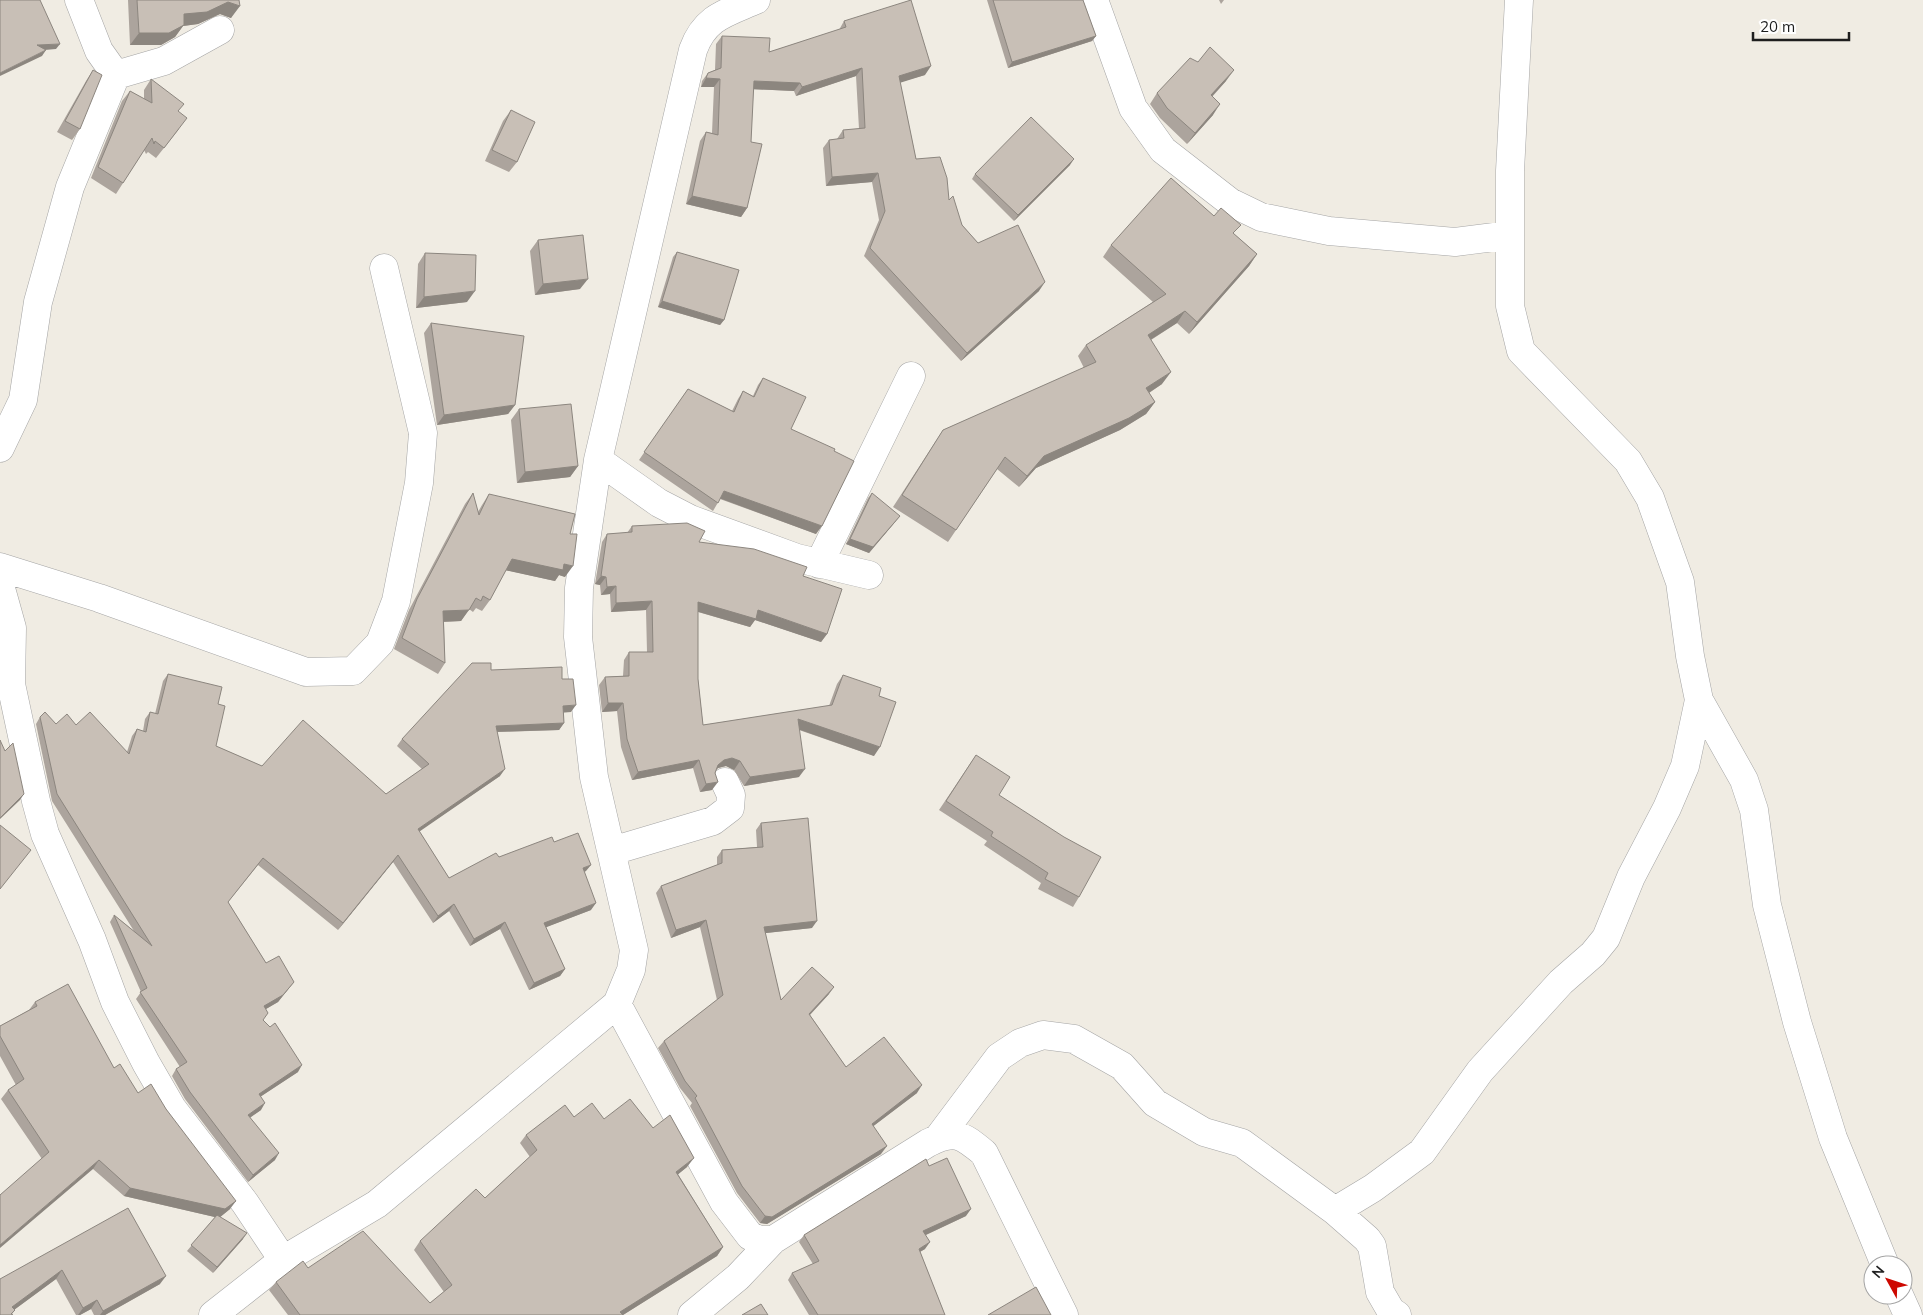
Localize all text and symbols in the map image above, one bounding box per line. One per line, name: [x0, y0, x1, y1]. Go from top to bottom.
scale bar: [1753, 10, 1849, 42]
text: 20 m: [1760, 17, 1795, 36]
north arrow: [1863, 1255, 1913, 1305]
text: N: [1868, 1262, 1888, 1281]

